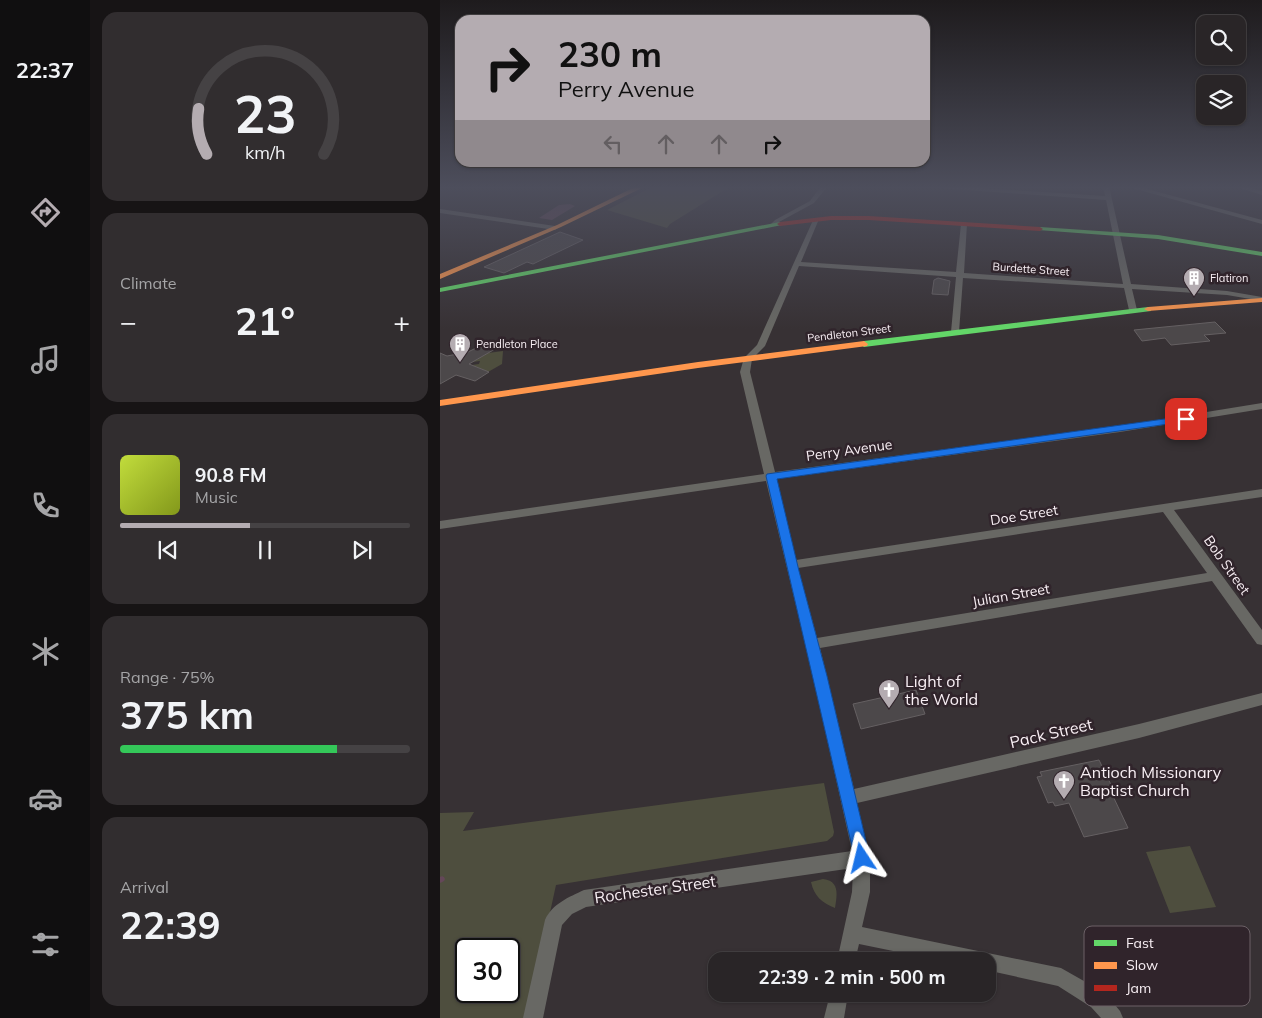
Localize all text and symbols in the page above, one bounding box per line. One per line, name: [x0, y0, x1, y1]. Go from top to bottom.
map controls: [1196, 15, 1246, 125]
button: search: [1196, 15, 1246, 65]
text: 230 m: [558, 32, 662, 76]
icon: right: [475, 35, 540, 100]
text: 22:37: [16, 56, 74, 84]
text: Perry Avenue: [558, 75, 695, 103]
button: layers: [1196, 75, 1246, 125]
text: 23: [234, 81, 296, 146]
icon: left: [599, 130, 627, 158]
icon: ahead: [652, 130, 680, 158]
icon: ahead: [705, 130, 733, 158]
icon: right: [758, 130, 786, 158]
text: km/h: [245, 141, 285, 163]
icon: directions: [28, 195, 63, 230]
street label: Burdette Street: [992, 259, 1070, 279]
building icon: Flatiron: [1182, 266, 1206, 297]
place label: Flatiron: [1210, 271, 1249, 285]
text: Climate: [120, 273, 176, 293]
text: 21°: [235, 297, 295, 345]
text: −: [120, 304, 137, 339]
text: +: [393, 304, 410, 339]
street label: Pendleton Street: [806, 321, 892, 345]
building icon: Pendleton Place: [448, 332, 472, 363]
place label: Pendleton Place: [476, 337, 558, 351]
icon: music: [28, 342, 63, 377]
pin: [1165, 398, 1207, 440]
icon: arrive: [1172, 405, 1200, 433]
street label: Perry Avenue: [805, 435, 893, 465]
text: 90.8 FM: [195, 463, 267, 487]
text: Music: [195, 487, 238, 507]
icon: phone: [28, 488, 63, 523]
street label: Doe Street: [989, 501, 1059, 529]
street label: Bob Street: [1200, 532, 1254, 598]
icon: previous: [154, 536, 182, 564]
icon: pause: [251, 536, 279, 564]
icon: next: [348, 536, 376, 564]
street label: Julian Street: [971, 579, 1051, 611]
icon: climate: [28, 634, 63, 669]
text: Range · 75%: [120, 667, 215, 687]
place label: Light of the World: [905, 671, 978, 709]
church icon: Light of the World: [877, 678, 901, 709]
text: 375 km: [120, 691, 254, 739]
street label: Pack Street: [1008, 714, 1095, 752]
place label: Antioch Missionary Baptist Church: [1080, 762, 1222, 800]
church icon: Antioch Missionary Baptist Church: [1052, 769, 1076, 800]
icon: car: [28, 781, 63, 816]
position arrow: [835, 831, 887, 883]
street label: Rochester Street: [593, 871, 717, 907]
text: Arrival: [120, 877, 169, 897]
text: 22:39: [120, 901, 221, 949]
legend: [1084, 926, 1250, 1006]
icon: filters: [28, 927, 63, 962]
text: Fast: [1126, 934, 1154, 952]
speed limit sign: 30: [455, 938, 520, 1003]
text: Slow: [1126, 956, 1158, 974]
text: 22:39 · 2 min · 500 m: [758, 965, 946, 989]
text: Jam: [1126, 979, 1151, 997]

